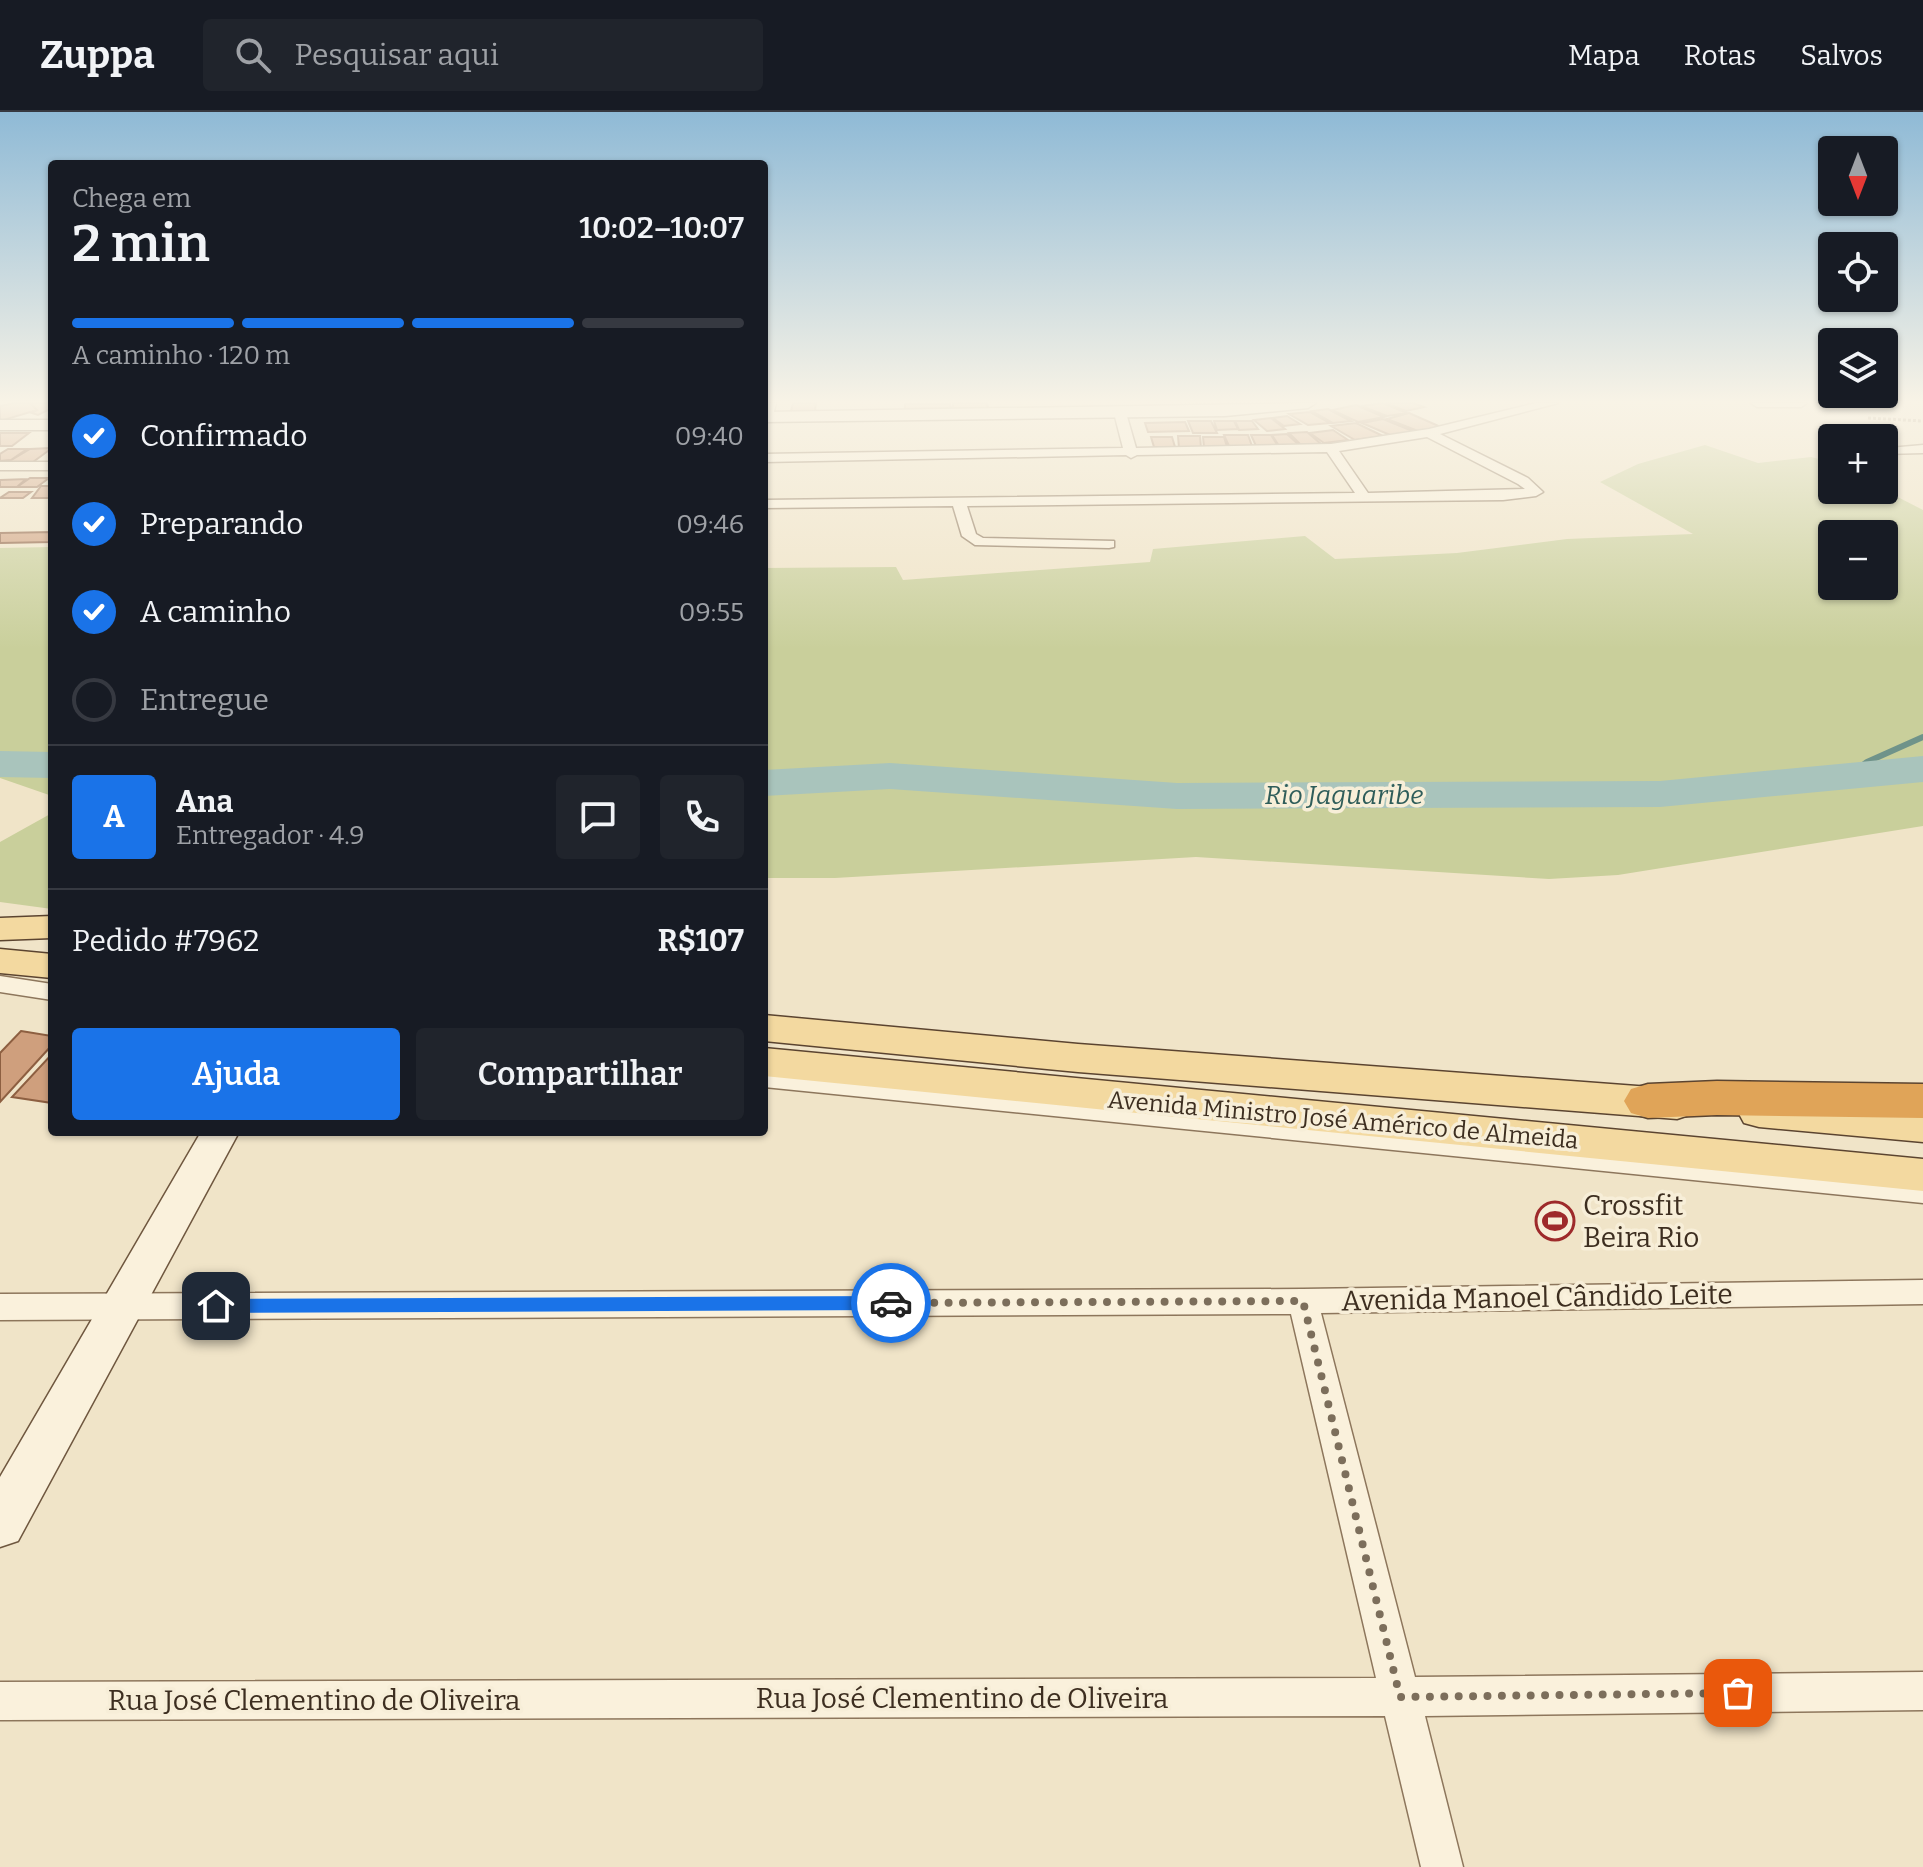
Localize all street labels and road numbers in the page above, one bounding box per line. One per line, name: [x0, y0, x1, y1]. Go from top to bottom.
street label: Avenida Ministro José Américo de Almeida: [1106, 1085, 1580, 1155]
street label: Avenida Manoel Cândido Leite: [1341, 1278, 1733, 1317]
street label: Rua José Clementino de Oliveira: [756, 1682, 1168, 1715]
street label: Rua José Clementino de Oliveira: [108, 1684, 520, 1717]

